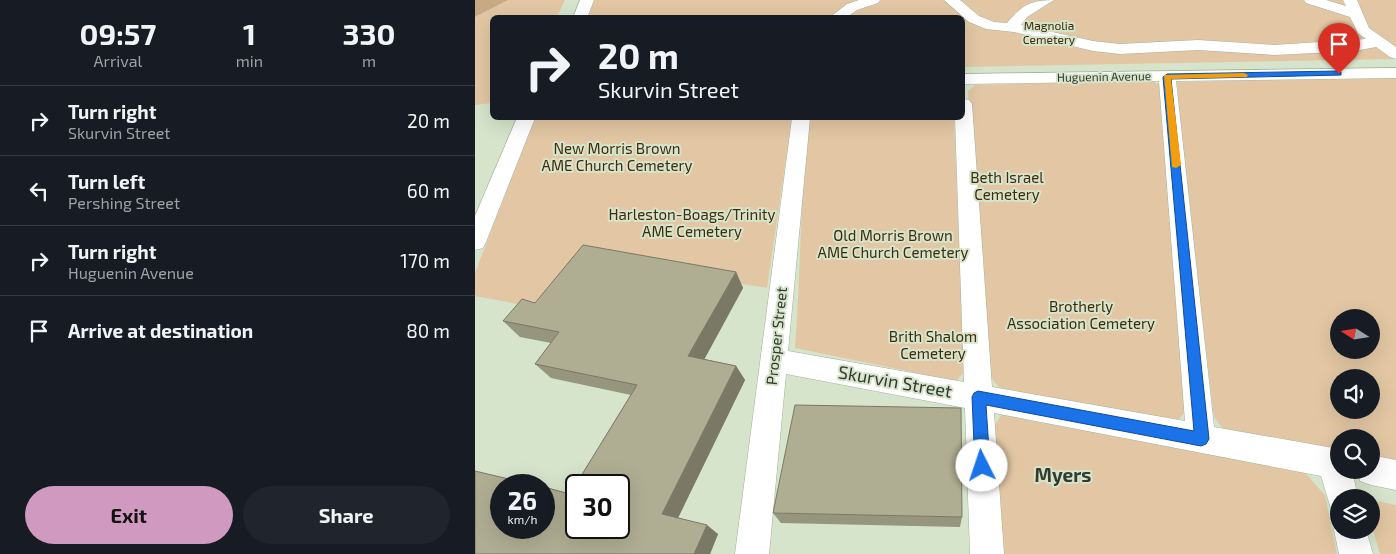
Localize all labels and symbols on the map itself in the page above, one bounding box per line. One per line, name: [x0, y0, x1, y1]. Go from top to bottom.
park label: Magnolia Cemetery: [1023, 18, 1076, 46]
pin: [1318, 23, 1360, 74]
street label: Huguenin Avenue: [1057, 68, 1151, 84]
park label: New Morris Brown AME Church Cemetery: [542, 139, 692, 174]
park label: Beth Israel Cemetery: [970, 168, 1044, 203]
park label: Harleston-Boags/Trinity AME Cemetery: [608, 205, 776, 240]
park label: Old Morris Brown AME Church Cemetery: [818, 226, 968, 261]
street label: Prosper Street: [762, 286, 790, 386]
park label: Brotherly Association Cemetery: [1007, 297, 1155, 332]
north arrow: [1330, 309, 1380, 359]
park label: Brith Shalom Cemetery: [889, 327, 977, 362]
street label: Skurvin Street: [837, 360, 954, 402]
position arrow: [955, 439, 1007, 491]
district label: Myers: [1035, 463, 1091, 487]
speed limit sign: 30: [565, 474, 630, 539]

